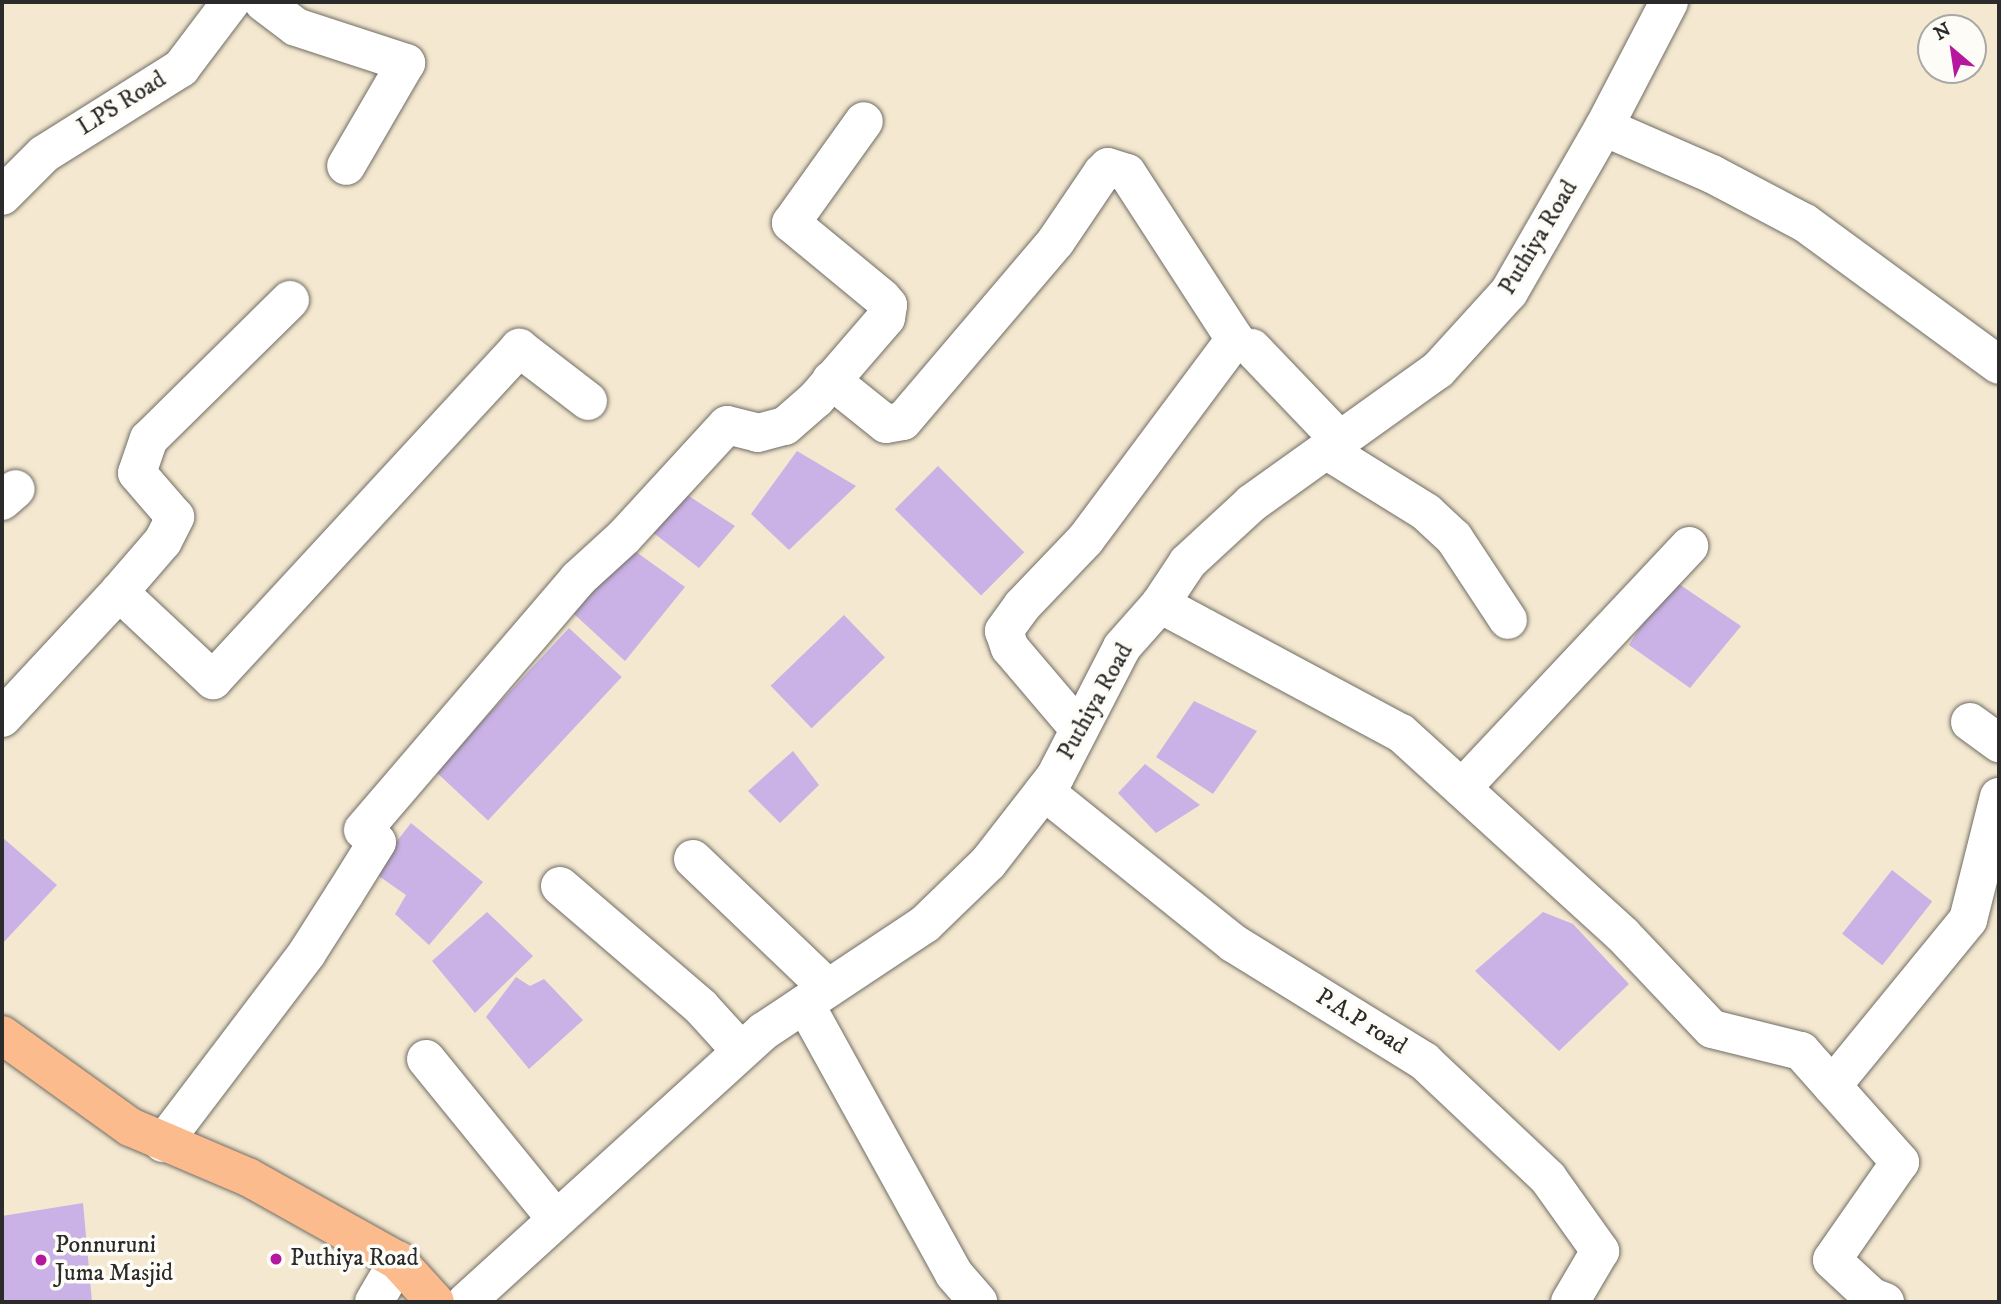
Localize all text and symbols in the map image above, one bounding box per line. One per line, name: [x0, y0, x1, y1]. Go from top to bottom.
north arrow: [1917, 14, 1987, 84]
text: N: [1930, 18, 1955, 46]
street label: LPS Road: [73, 66, 171, 142]
street label: Puthiya Road: [1494, 176, 1584, 300]
street label: Puthiya Road: [1052, 639, 1140, 765]
street label: P.A.P road: [1310, 983, 1412, 1061]
place label: Ponnuruni Juma Masjid: [55, 1232, 173, 1288]
place label: Puthiya Road: [290, 1245, 418, 1273]
marker: Puthiya Road: [268, 1251, 284, 1267]
marker: Ponnuruni Juma Masjid: [33, 1252, 49, 1268]

